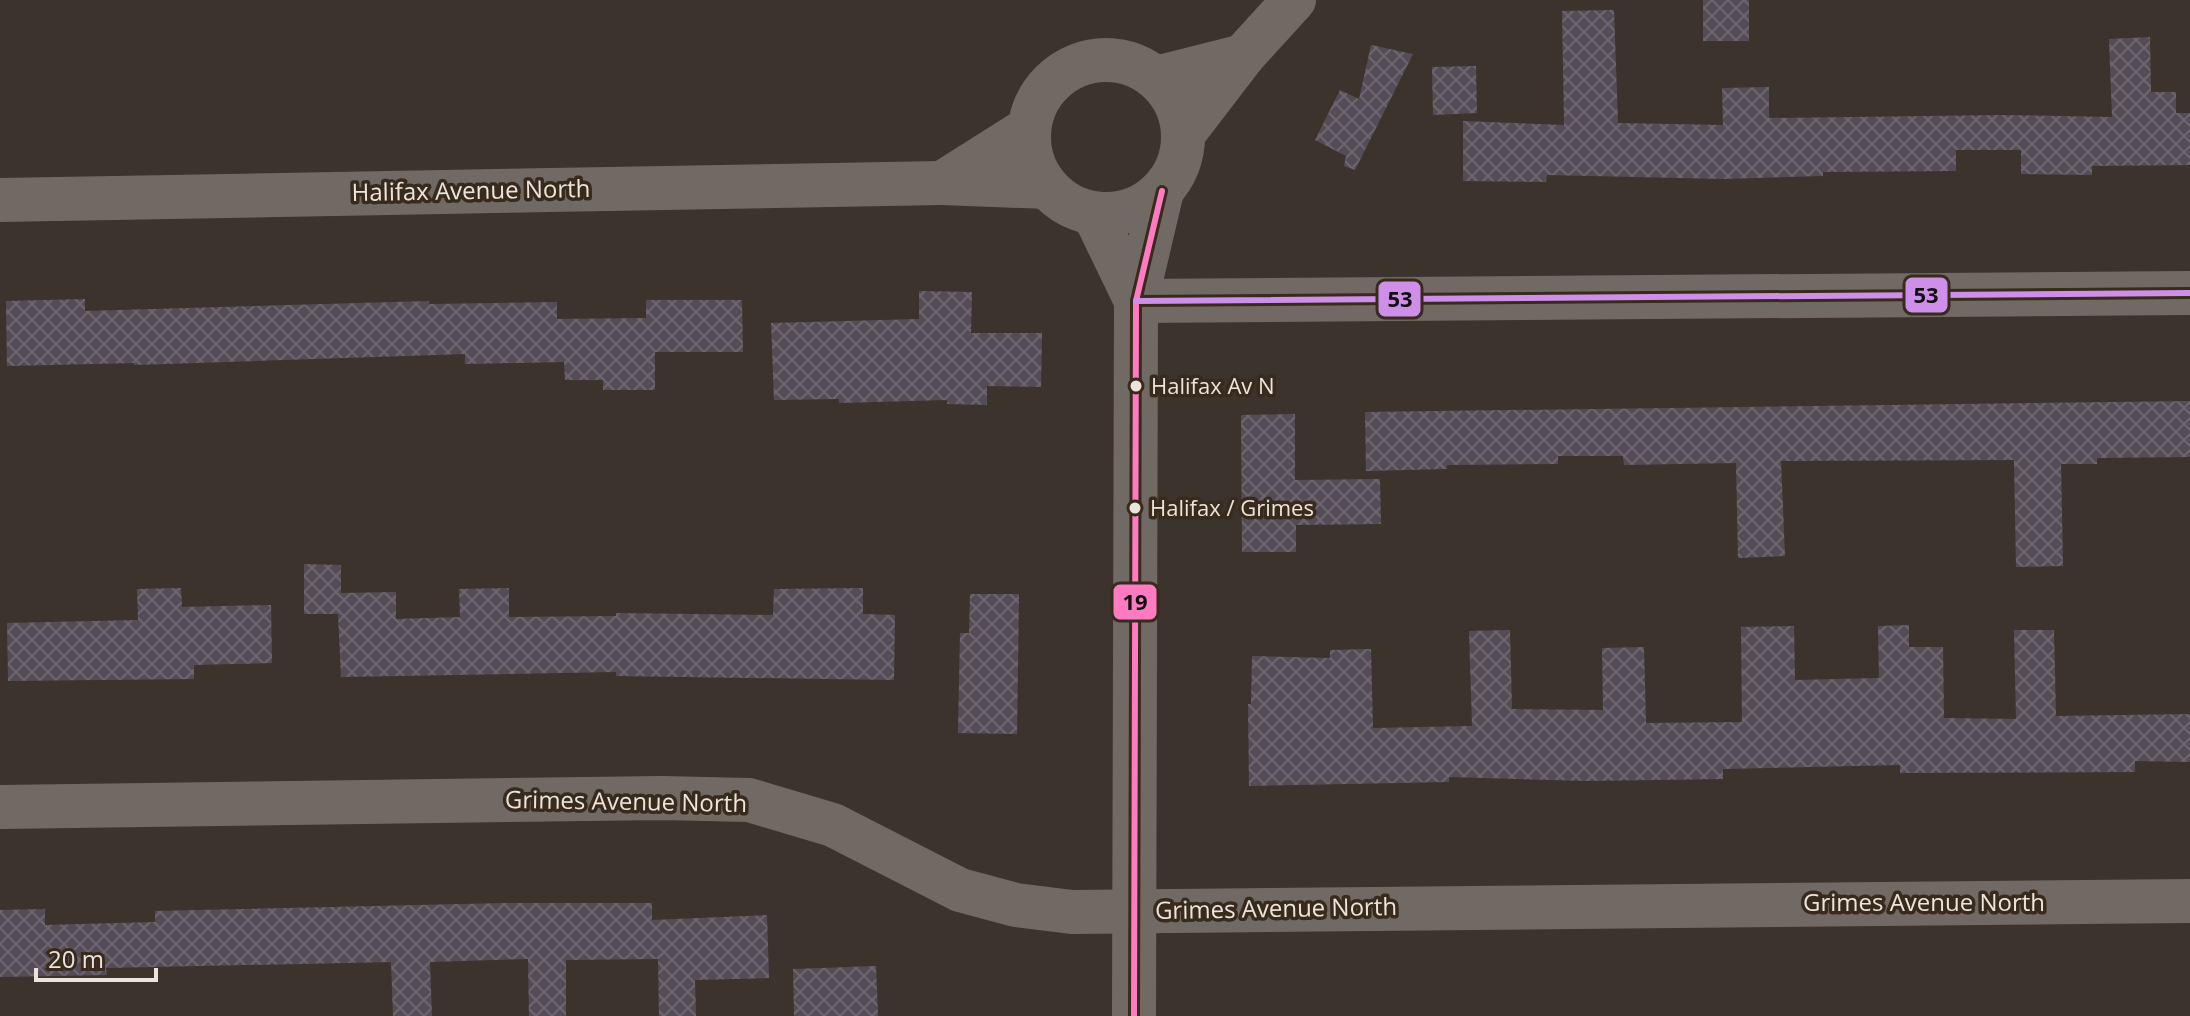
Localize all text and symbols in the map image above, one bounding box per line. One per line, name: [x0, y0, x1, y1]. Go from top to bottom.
street label: Halifax Avenue North: [351, 171, 591, 208]
line badge: 53: [1904, 276, 1949, 314]
text: 53: [1913, 279, 1939, 309]
line badge: 53: [1377, 280, 1422, 318]
text: 53: [1387, 283, 1413, 313]
place label: Halifax Av N: [1151, 370, 1275, 400]
marker: Halifax Av N: [1128, 378, 1144, 394]
place label: Halifax / Grimes: [1150, 492, 1314, 522]
marker: Halifax / Grimes: [1127, 500, 1143, 516]
line badge: 19: [1112, 583, 1158, 621]
text: 19: [1122, 586, 1148, 616]
street label: Grimes Avenue North: [505, 782, 747, 819]
street label: Grimes Avenue North: [1803, 885, 2045, 918]
street label: Grimes Avenue North: [1155, 889, 1397, 926]
scale bar: [36, 932, 156, 982]
text: 20 m: [48, 942, 104, 975]

